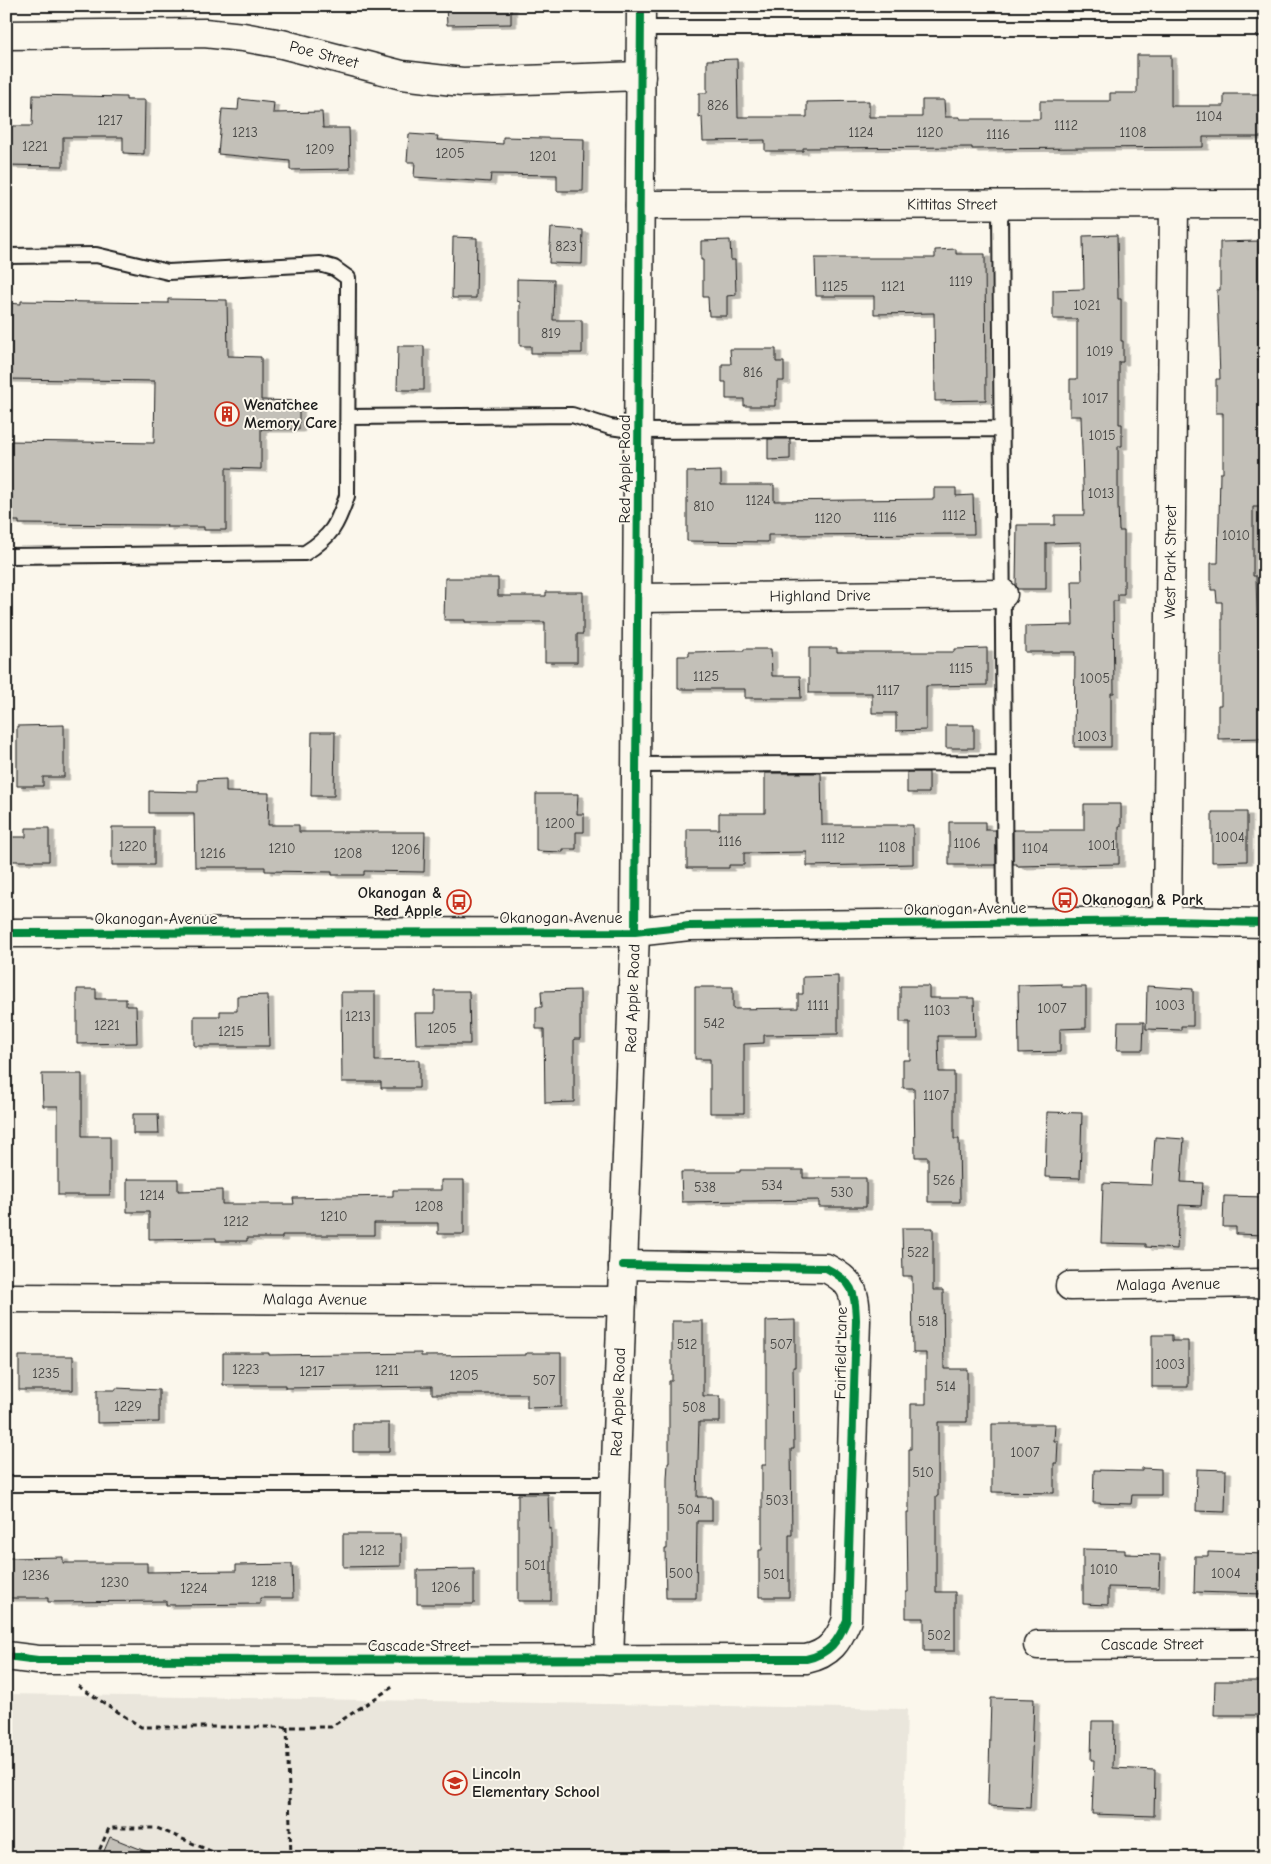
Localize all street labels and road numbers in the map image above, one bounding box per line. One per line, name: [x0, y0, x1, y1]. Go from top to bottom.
street label: Poe Street: [288, 37, 360, 72]
street label: Kittitas Street: [907, 195, 997, 214]
street label: Red Apple Road: [616, 415, 634, 523]
street label: West Park Street: [1161, 505, 1180, 619]
street label: Highland Drive: [769, 586, 871, 606]
street label: Okanogan Avenue: [903, 899, 1027, 919]
street label: Okanogan Avenue: [500, 909, 622, 927]
street label: Okanogan Avenue: [95, 910, 217, 928]
street label: Red Apple Road: [622, 944, 644, 1053]
street label: Malaga Avenue: [1116, 1275, 1220, 1294]
street label: Malaga Avenue: [263, 1290, 367, 1309]
street label: Fairfield Lane: [831, 1306, 851, 1400]
street label: Red Apple Road: [607, 1347, 629, 1457]
street label: Cascade Street: [1101, 1635, 1204, 1654]
street label: Cascade Street: [368, 1637, 471, 1655]

